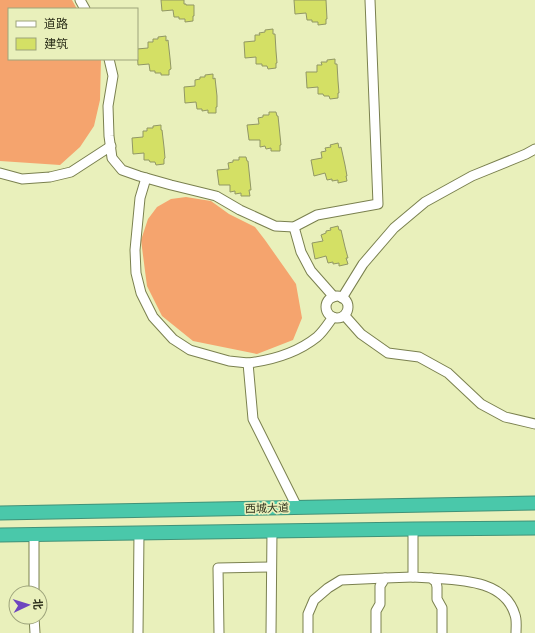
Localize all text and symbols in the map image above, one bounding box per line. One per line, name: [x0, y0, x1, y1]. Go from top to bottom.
legend: [8, 8, 138, 60]
text: 道路: [44, 16, 68, 31]
text: 建筑: [44, 36, 68, 51]
street label: 西城大道: [245, 501, 289, 515]
north arrow: [8, 585, 48, 625]
text: 北: [31, 598, 45, 610]

